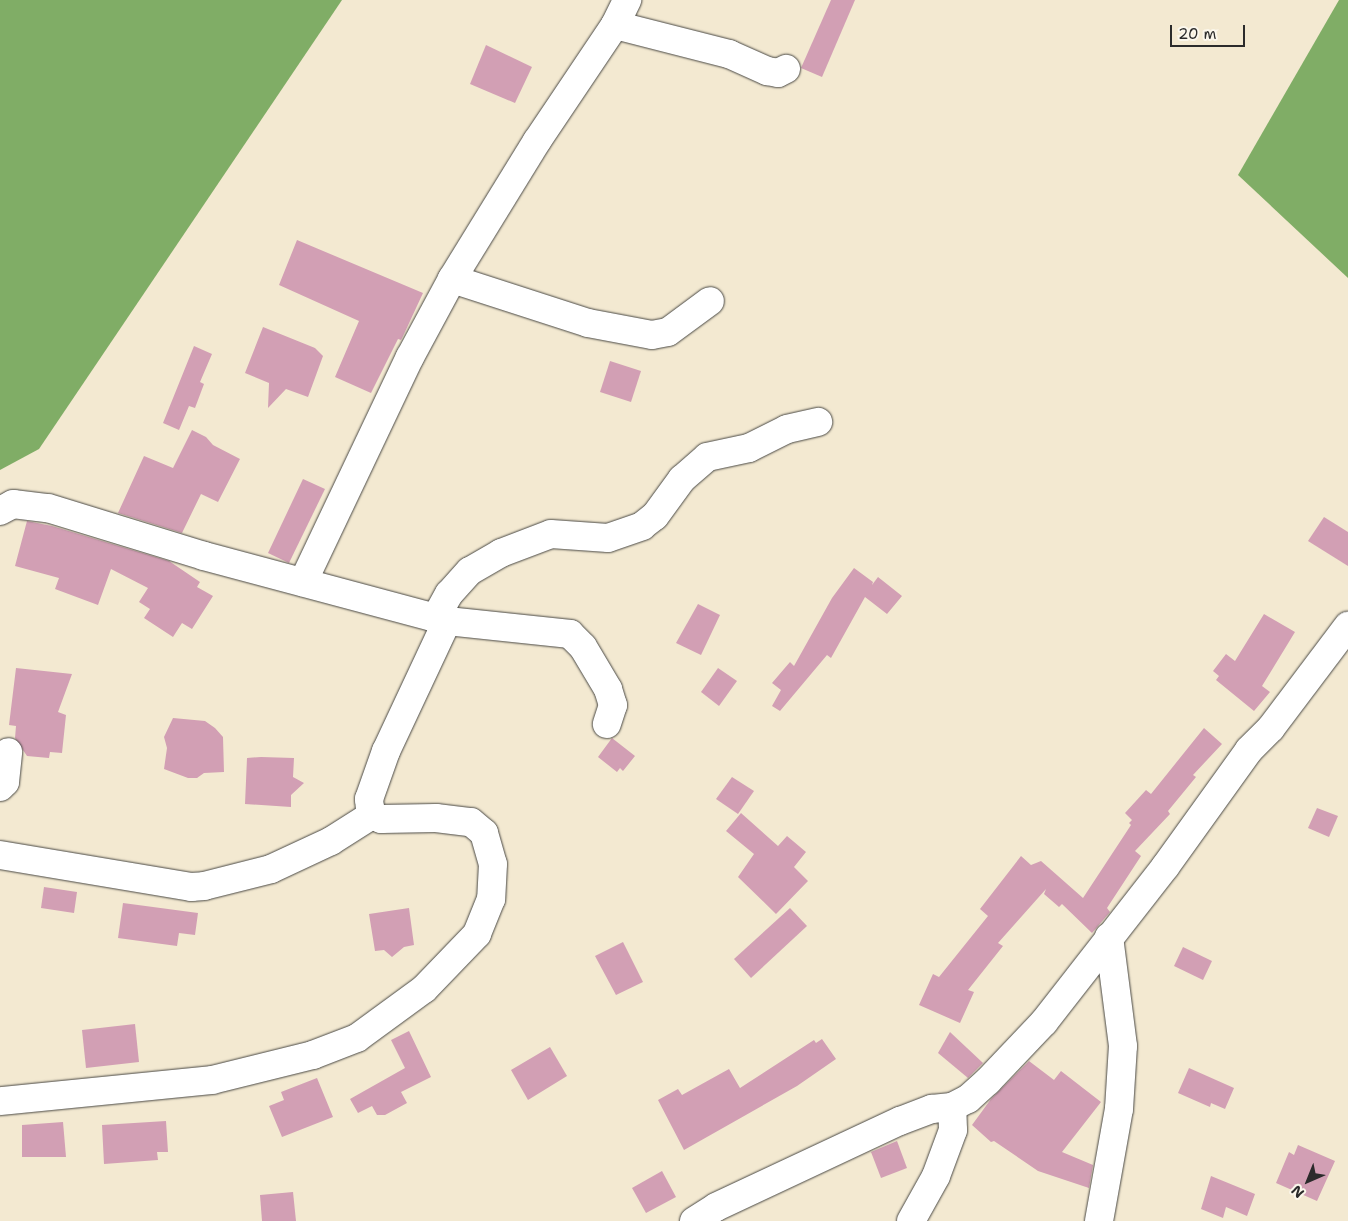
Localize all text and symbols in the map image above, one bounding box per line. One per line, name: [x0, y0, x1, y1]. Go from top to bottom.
scale bar: [1173, 15, 1248, 47]
text: 20 m: [1178, 24, 1217, 44]
north arrow: [1283, 1156, 1333, 1206]
text: N: [1287, 1181, 1308, 1202]

